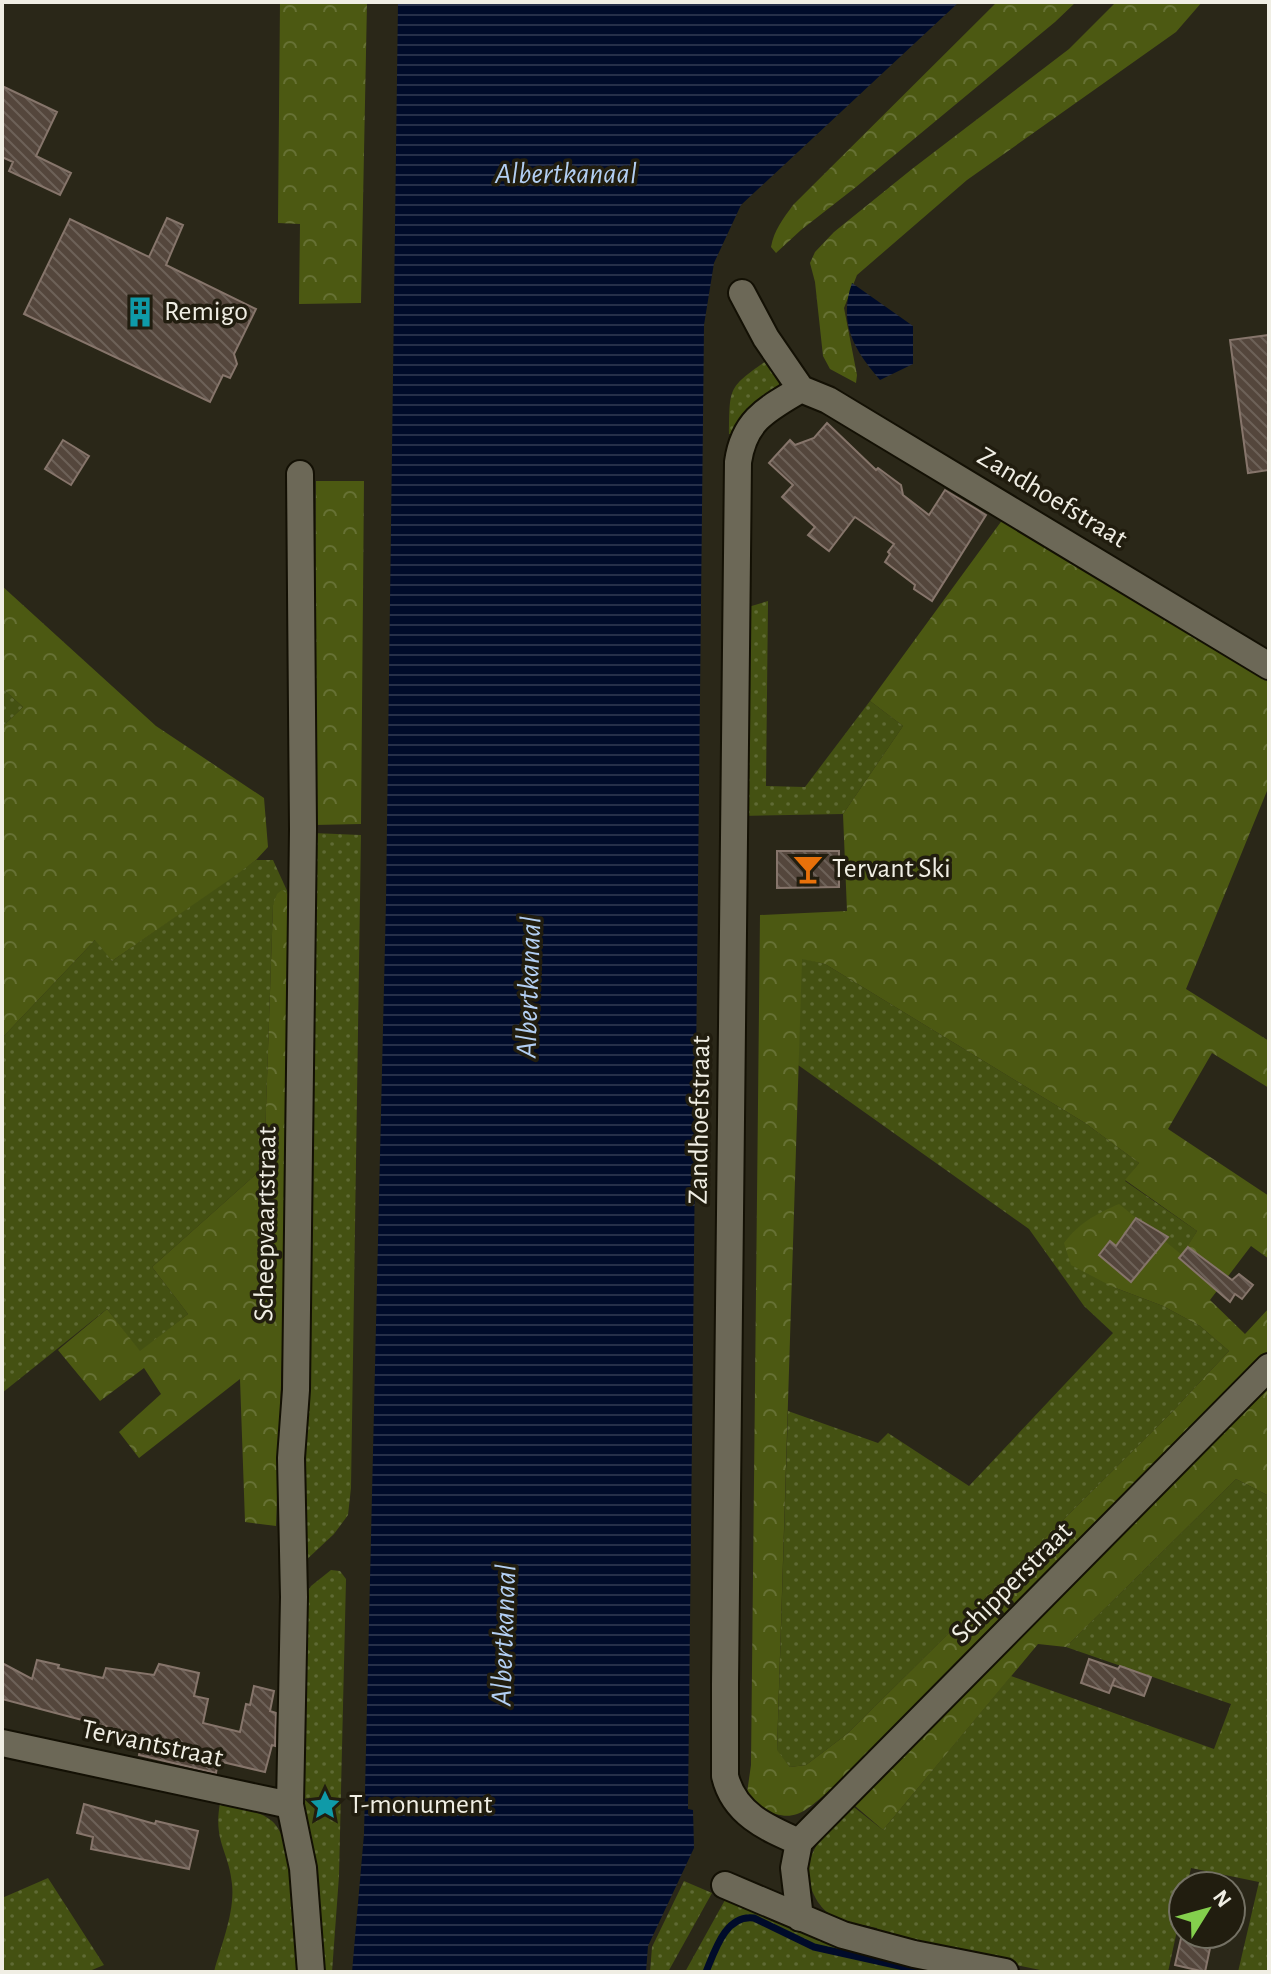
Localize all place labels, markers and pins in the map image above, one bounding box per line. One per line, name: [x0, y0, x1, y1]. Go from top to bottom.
building icon: Remigo: [123, 295, 157, 329]
place label: Remigo: [164, 298, 248, 326]
bar icon: Tervant Ski: [791, 852, 825, 886]
place label: Tervant Ski: [832, 855, 951, 883]
place icon: T-monument: [308, 1788, 342, 1822]
place label: T-monument: [349, 1791, 492, 1819]

